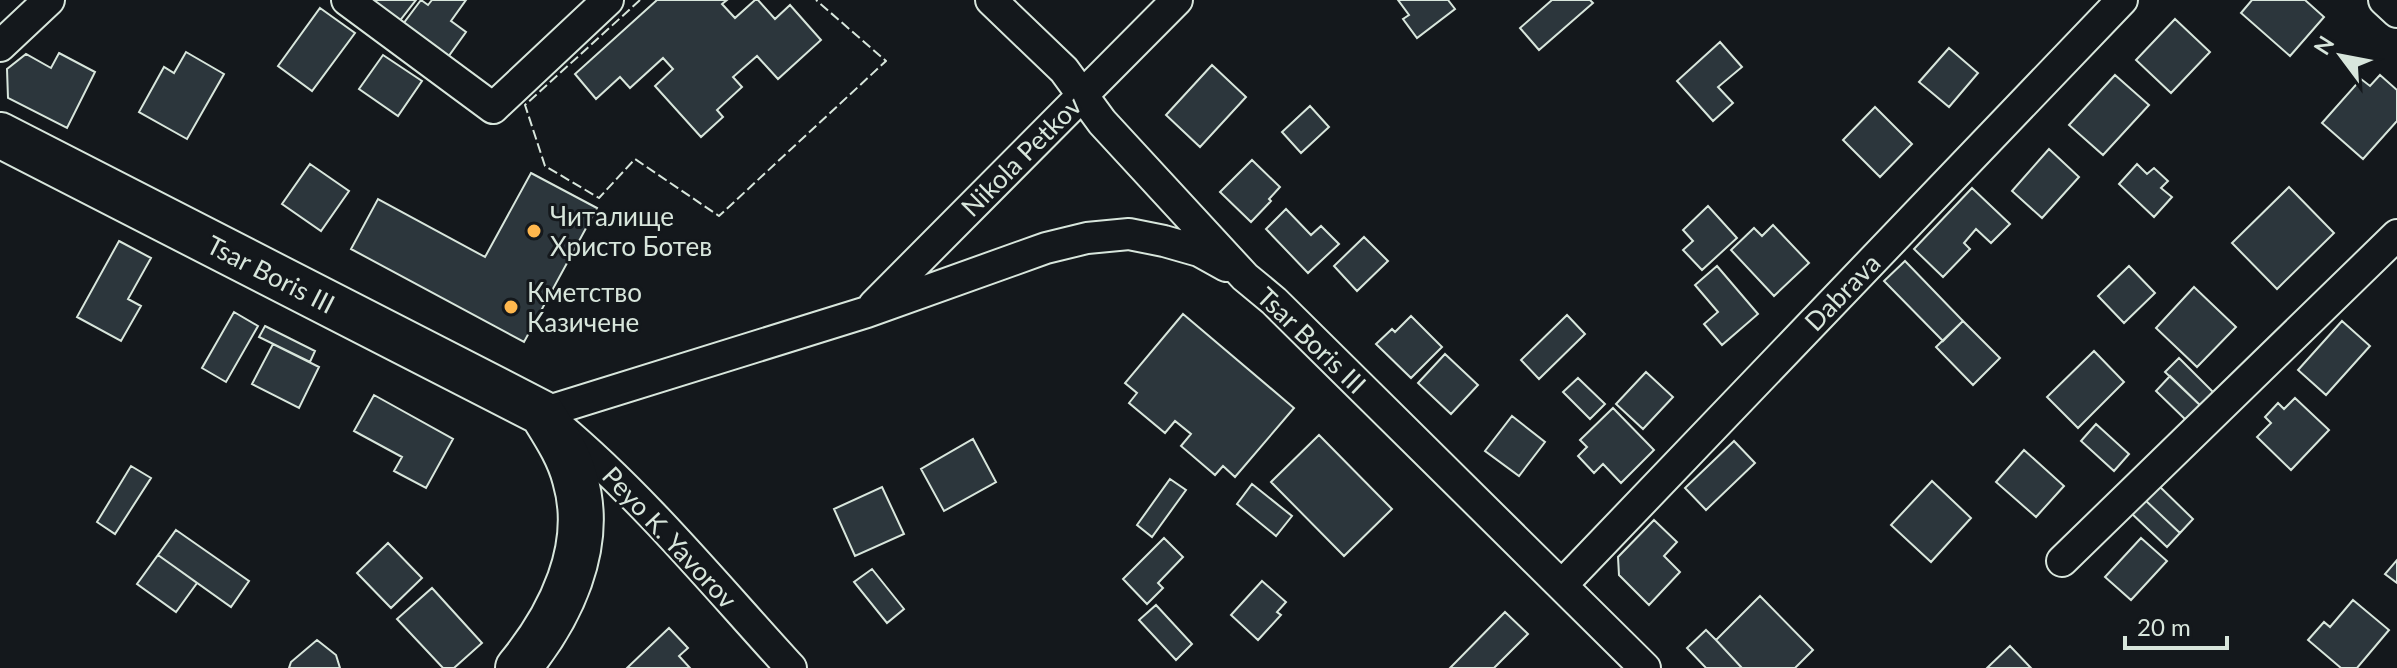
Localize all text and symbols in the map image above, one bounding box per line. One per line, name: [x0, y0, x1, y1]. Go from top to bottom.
north arrow: [2301, 16, 2381, 96]
text: N: [2308, 31, 2340, 59]
street label: Nikola Petkov: [954, 89, 1088, 223]
place label: Читалище Христо Ботев: [550, 200, 712, 262]
marker: Читалище Христо Ботев: [525, 222, 543, 240]
street label: Tsar Boris III: [202, 228, 340, 320]
street label: Dabrava: [1798, 247, 1886, 337]
place label: Кметство Казичене: [527, 276, 642, 338]
street label: Tsar Boris III: [1251, 280, 1373, 400]
marker: Кметство Казичене: [502, 298, 520, 316]
street label: Peyo K. Yavorov: [596, 459, 744, 615]
scale bar: [2125, 600, 2227, 650]
text: 20 m: [2137, 612, 2191, 641]

